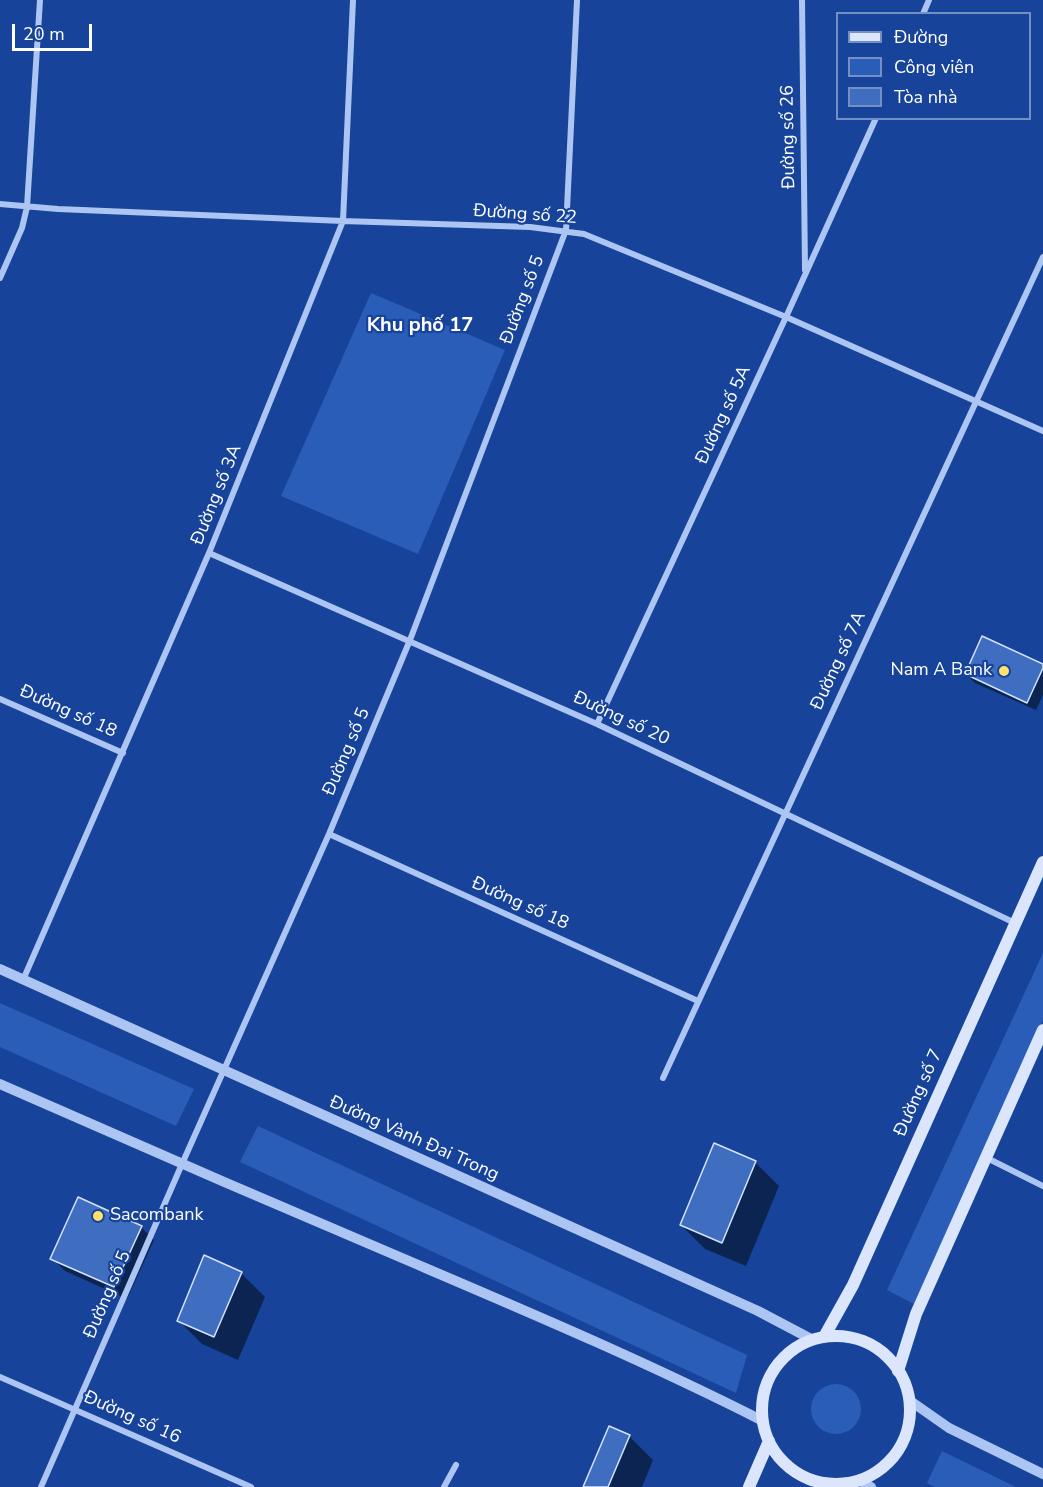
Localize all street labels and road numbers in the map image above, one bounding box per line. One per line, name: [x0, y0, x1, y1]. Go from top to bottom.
street label: Đường số 26: [777, 85, 801, 189]
street label: Đường số 22: [472, 201, 578, 229]
street label: Đường số 5: [496, 253, 550, 347]
street label: Đường số 5A: [692, 362, 756, 468]
street label: Đường số 3A: [187, 442, 247, 548]
street label: Đường số 7A: [807, 608, 871, 714]
street label: Đường số 18: [16, 681, 120, 743]
street label: Đường số 20: [569, 687, 673, 751]
street label: Đường số 5: [319, 705, 375, 799]
street label: Đường số 18: [468, 873, 572, 935]
street label: Đường số 7: [890, 1046, 948, 1140]
street label: Đường Vành Đai Trong: [326, 1092, 502, 1186]
street label: Đường số 5: [80, 1248, 136, 1342]
street label: Đường số 16: [80, 1387, 184, 1449]

